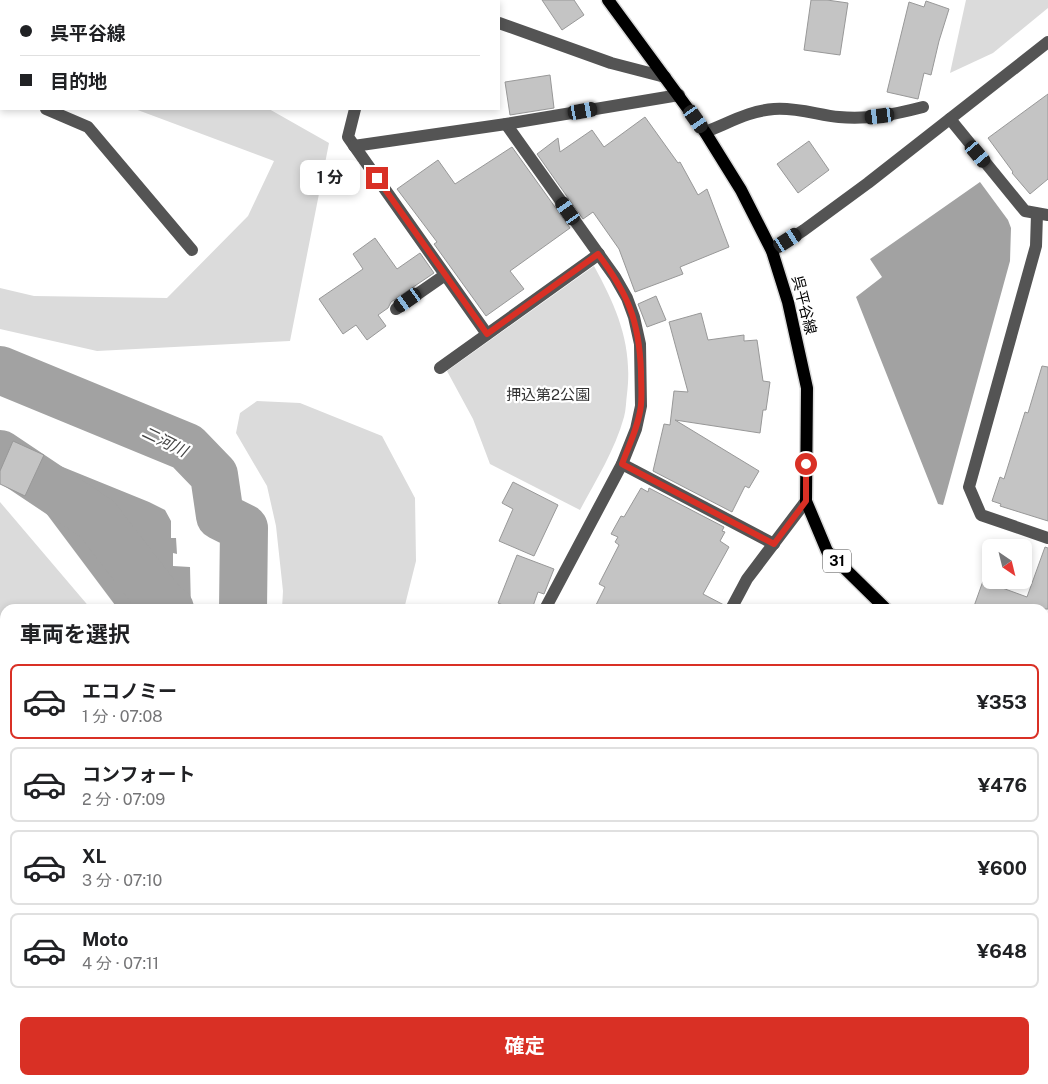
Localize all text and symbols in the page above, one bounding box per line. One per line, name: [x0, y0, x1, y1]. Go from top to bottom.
text: 呉平谷線: [50, 22, 126, 44]
text: 目的地: [50, 70, 107, 92]
car: [566, 101, 599, 121]
car: [681, 102, 710, 136]
car: [864, 107, 895, 125]
car: [962, 138, 993, 170]
callout: 1 分: [300, 160, 360, 196]
route end: [366, 167, 388, 189]
text: 1 分: [317, 168, 343, 187]
car: [553, 194, 582, 228]
car: [771, 226, 804, 254]
street label: 呉平谷線: [789, 274, 820, 336]
car: [391, 285, 424, 315]
park label: 押込第2公園: [506, 386, 590, 403]
water label: 二河川: [139, 422, 192, 461]
route start: [795, 453, 817, 475]
north arrow: [982, 539, 1032, 589]
map controls: [982, 539, 1032, 589]
road number: 31: [823, 550, 851, 572]
text: 車両を選択: [20, 621, 130, 647]
icon: car: [22, 679, 67, 724]
text: エコノミー: [82, 680, 177, 702]
text: ¥353: [976, 691, 1027, 713]
text: 1 分 · 07:08: [82, 707, 163, 726]
icon: car: [22, 762, 67, 807]
text: コンフォート: [82, 763, 195, 785]
text: ¥476: [978, 774, 1027, 796]
text: 2 分 · 07:09: [82, 790, 165, 809]
icon: car: [22, 845, 67, 890]
text: XL: [82, 845, 107, 867]
text: ¥600: [978, 857, 1027, 879]
text: 3 分 · 07:10: [82, 871, 162, 890]
icon: car: [22, 928, 67, 973]
text: Moto: [82, 928, 128, 950]
text: ¥648: [977, 940, 1027, 962]
text: 4 分 · 07:11: [82, 954, 159, 973]
button: 確定: [20, 1017, 1029, 1075]

